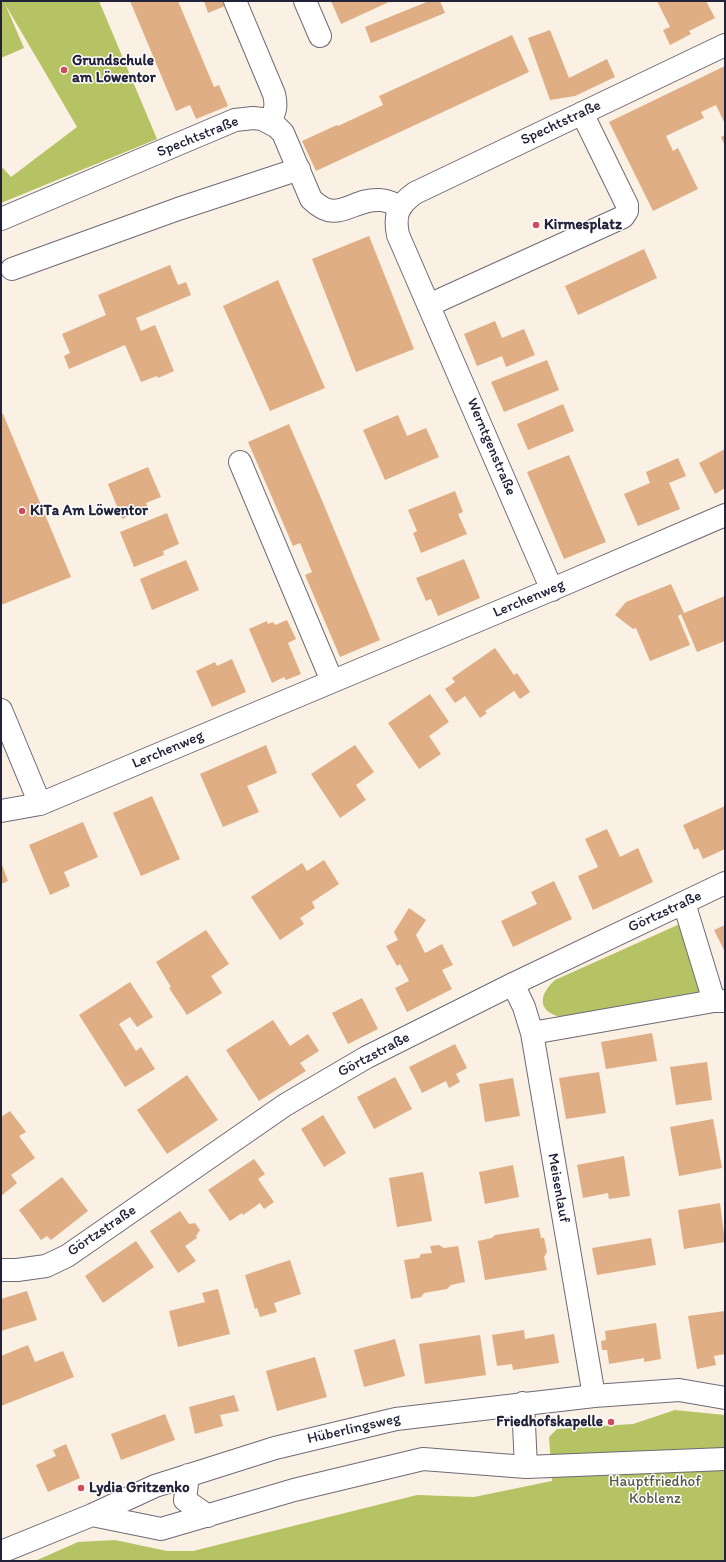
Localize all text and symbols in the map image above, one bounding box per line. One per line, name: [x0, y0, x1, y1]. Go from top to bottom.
place label: Grundschule am Löwentor: [72, 52, 156, 87]
marker: Grundschule am Löwentor: [59, 65, 69, 75]
street label: Spechtstraße: [518, 97, 604, 149]
street label: Spechtstraße: [155, 112, 241, 162]
place label: Kirmesplatz: [544, 216, 622, 234]
marker: Kirmesplatz: [531, 220, 541, 230]
street label: Werntgenstraße: [462, 396, 520, 498]
place label: KiTa Am Löwentor: [30, 502, 148, 520]
marker: KiTa Am Löwentor: [17, 506, 27, 516]
street label: Lerchenweg: [490, 576, 568, 622]
street label: Lerchenweg: [129, 727, 207, 773]
street label: Görtzstraße: [625, 887, 705, 937]
street label: Görtzstraße: [335, 1029, 413, 1081]
street label: Meisenlauf: [543, 1152, 573, 1224]
street label: Görtzstraße: [64, 1201, 140, 1261]
street label: Hüberlingsweg: [306, 1410, 402, 1448]
place label: Friedhofskapelle: [496, 1413, 603, 1431]
marker: Friedhofskapelle: [606, 1417, 616, 1427]
park label: Hauptfriedhof Koblenz: [609, 1473, 701, 1508]
place label: Lydia Gritzenko: [89, 1479, 190, 1497]
marker: Lydia Gritzenko: [76, 1483, 86, 1493]

